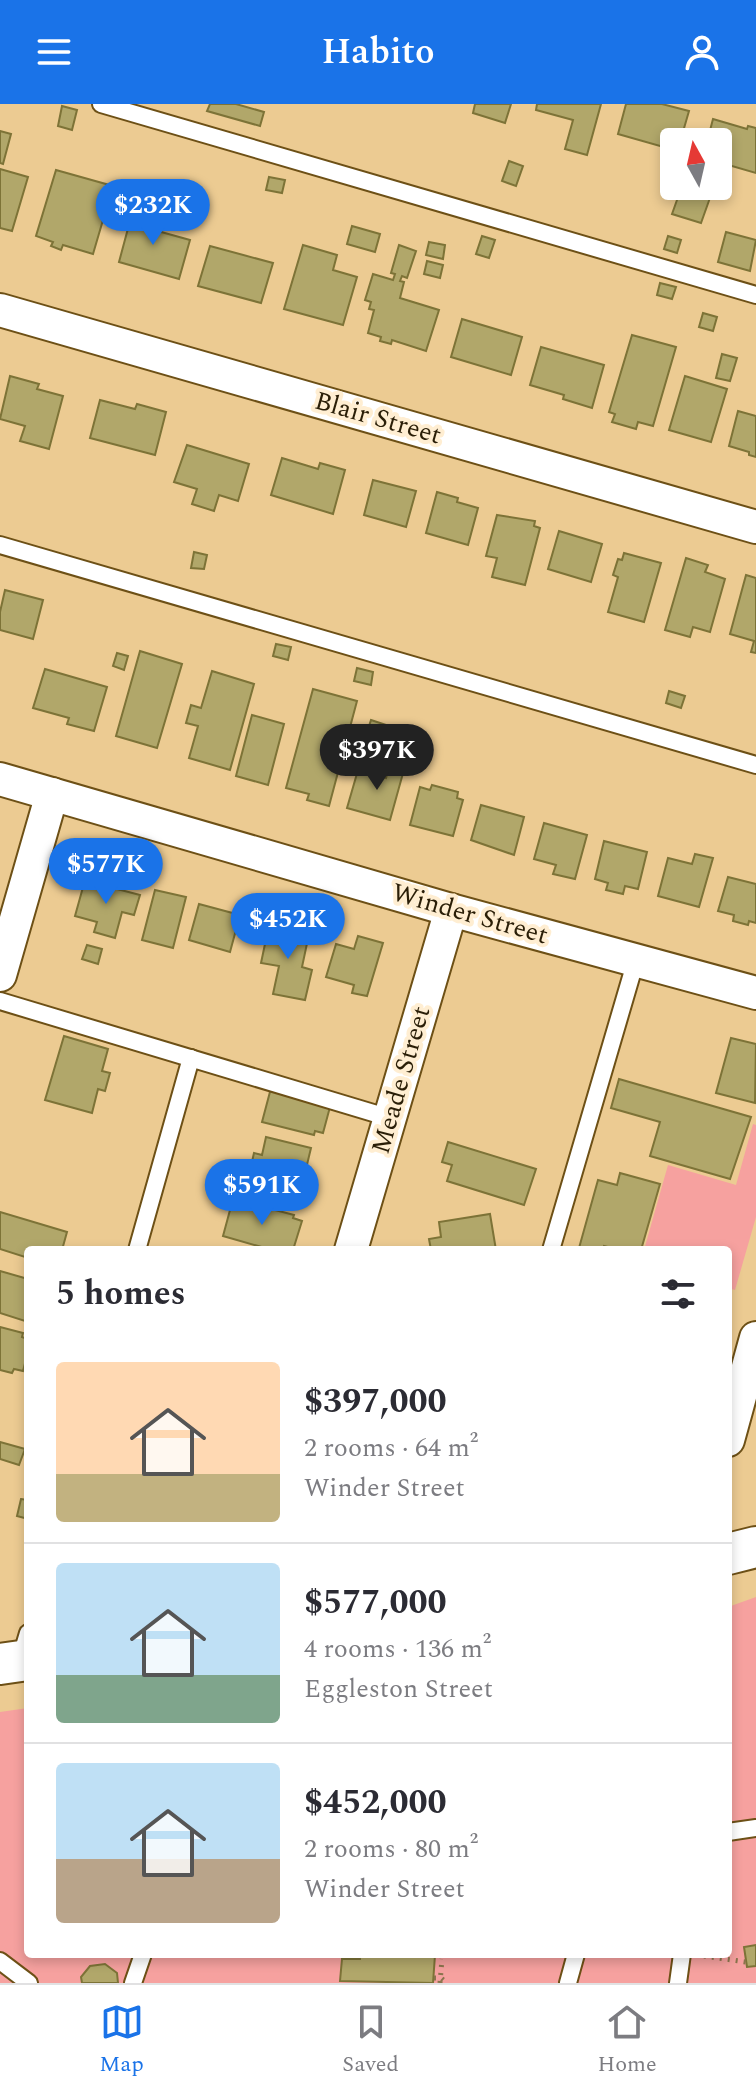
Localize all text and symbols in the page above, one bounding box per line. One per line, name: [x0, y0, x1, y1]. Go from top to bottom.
text: Habito: [322, 25, 434, 80]
icon: menu: [32, 30, 76, 74]
icon: person: [680, 30, 724, 74]
north arrow: [660, 128, 732, 200]
map controls: [660, 128, 732, 200]
pin: $232K: [97, 179, 209, 247]
text: $232K: [114, 185, 192, 225]
street label: Blair Street: [310, 381, 446, 455]
pin: $397K: [321, 724, 433, 792]
text: $397K: [338, 730, 416, 770]
pin: $577K: [50, 838, 162, 906]
text: $577K: [67, 844, 145, 884]
street label: Winder Street: [387, 873, 553, 955]
pin: $452K: [232, 893, 344, 961]
text: $452K: [249, 899, 327, 939]
street label: Meade Street: [361, 1001, 441, 1159]
pin: $591K: [206, 1159, 318, 1227]
text: $591K: [223, 1165, 301, 1205]
text: 5 homes: [56, 1268, 186, 1320]
icon: filters: [656, 1272, 700, 1316]
text: $397,000: [304, 1376, 447, 1428]
icon: home: [120, 1394, 216, 1490]
text: 2 rooms · 64 m²: [304, 1428, 478, 1468]
text: Winder Street: [304, 1468, 465, 1508]
text: $577,000: [304, 1577, 447, 1629]
icon: home: [120, 1595, 216, 1691]
text: 4 rooms · 136 m²: [304, 1629, 491, 1669]
text: Eggleston Street: [304, 1669, 493, 1709]
text: $452,000: [304, 1777, 447, 1829]
icon: home: [120, 1795, 216, 1891]
text: 2 rooms · 80 m²: [304, 1829, 478, 1869]
text: Winder Street: [304, 1869, 465, 1909]
tab: Map: [99, 2000, 144, 2081]
tab: Saved: [342, 2000, 399, 2081]
tab: Home: [597, 2000, 657, 2081]

